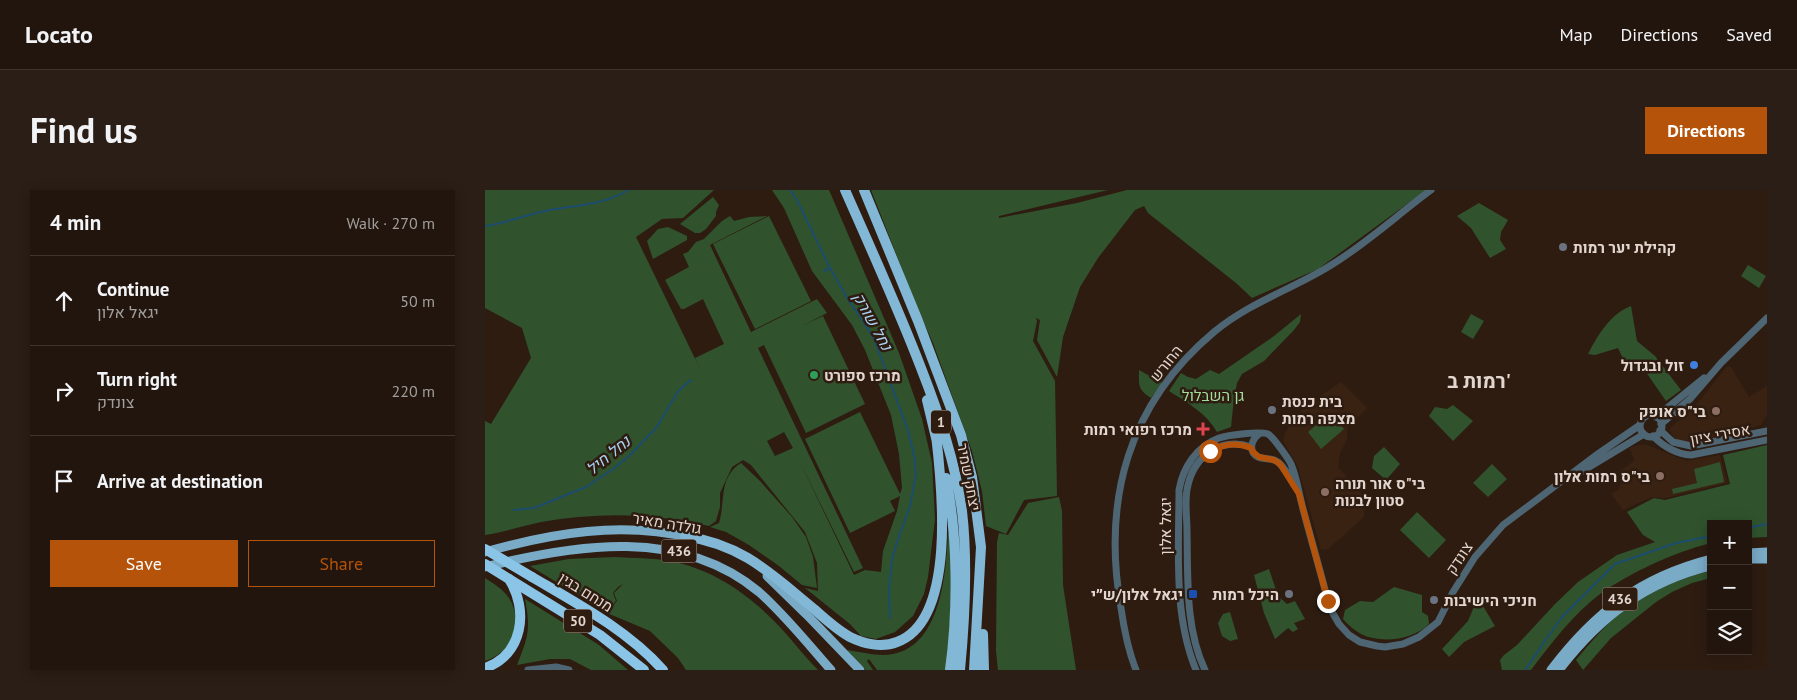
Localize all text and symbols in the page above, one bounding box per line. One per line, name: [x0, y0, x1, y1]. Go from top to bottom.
text: Locato: [25, 19, 93, 50]
text: Map: [1560, 23, 1592, 46]
text: Directions: [1620, 23, 1698, 46]
text: Saved: [1726, 23, 1772, 46]
text: Find us: [30, 107, 138, 153]
button: Directions: [1645, 107, 1767, 154]
text: 4 min: [50, 209, 101, 236]
text: Walk · 270 m: [346, 213, 435, 233]
place label: קהילת יער רמות: [1573, 238, 1676, 257]
marker: קהילת יער רמות: [1557, 241, 1569, 253]
text: Continue: [97, 277, 169, 301]
icon: ahead: [50, 287, 78, 315]
water label: נחל שורק: [849, 289, 898, 355]
text: 50 m: [400, 291, 435, 311]
text: יגאל אלון: [97, 302, 159, 322]
street label: החורש: [1146, 341, 1186, 385]
place label: זול ובגדול: [1621, 356, 1684, 375]
marker: זול ובגדול: [1688, 359, 1700, 371]
place label: מרכז ספורט: [824, 366, 901, 385]
text: Turn right: [97, 367, 177, 391]
district label: רמות ב': [1447, 368, 1511, 394]
marker: מרכז ספורט: [808, 369, 820, 381]
icon: right: [50, 377, 78, 405]
text: 220 m: [392, 381, 435, 401]
park label: גן השבלול: [1182, 386, 1244, 405]
text: צונדק: [97, 392, 135, 412]
place label: בית כנסת מצפה רמות: [1282, 392, 1356, 428]
place label: בי"ס אופק: [1639, 402, 1706, 421]
marker: בית כנסת מצפה רמות: [1266, 404, 1278, 416]
marker: בי"ס אופק: [1710, 405, 1722, 417]
road number: 1: [931, 410, 951, 433]
street label: אסירי ציון: [1688, 419, 1752, 449]
place label: מרכז רפואי רמות: [1084, 420, 1192, 439]
marker: מרכז רפואי רמות: [1196, 422, 1210, 436]
water label: נחל חיל: [582, 431, 635, 479]
route start: [1199, 440, 1222, 463]
street label: יצחק שמיר: [953, 442, 985, 512]
icon: arrive: [50, 467, 78, 495]
place label: בי"ס רמות אלון: [1554, 467, 1650, 486]
text: Arrive at destination: [97, 469, 263, 493]
marker: בי"ס רמות אלון: [1654, 470, 1666, 482]
place label: בי"ס אור תורה סטון לבנות: [1335, 474, 1425, 510]
marker: בי"ס אור תורה סטון לבנות: [1319, 486, 1331, 498]
street label: יגאל אלון: [1156, 497, 1175, 555]
street label: גולדה מאיר: [631, 508, 703, 538]
map controls: [1707, 520, 1752, 655]
button: +: [1707, 520, 1752, 565]
street label: צונדק: [1441, 538, 1477, 578]
button: Save: [50, 540, 238, 587]
button: Share: [248, 540, 435, 587]
road number: 436: [661, 540, 697, 562]
button: −: [1707, 565, 1752, 610]
street label: מנחם בגין: [555, 568, 617, 616]
place label: יגאל אלון/ש״י: [1091, 585, 1183, 604]
place label: היכל רמות: [1213, 585, 1279, 604]
marker: יגאל אלון/ש״י: [1187, 588, 1199, 600]
marker: היכל רמות: [1283, 588, 1295, 600]
road number: 436: [1603, 588, 1637, 610]
route end: [1317, 590, 1340, 613]
place label: חניכי הישיבות: [1444, 591, 1537, 610]
marker: חניכי הישיבות: [1428, 594, 1440, 606]
road number: 50: [564, 610, 592, 632]
button: layers: [1707, 610, 1752, 655]

